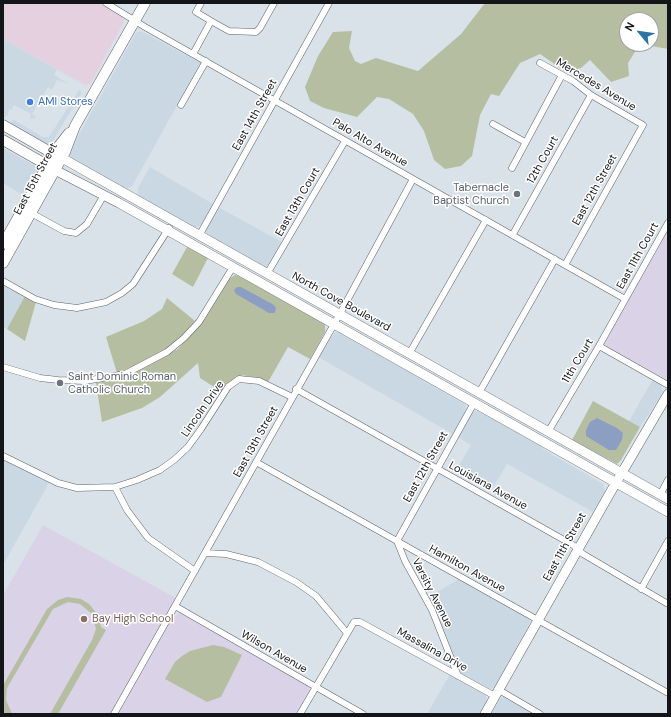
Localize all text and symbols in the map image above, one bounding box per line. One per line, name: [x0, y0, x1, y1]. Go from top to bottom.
north arrow: [619, 12, 659, 52]
text: N: [621, 20, 637, 34]
street label: Mercedes Avenue: [554, 56, 638, 114]
street label: East 14th Street: [230, 77, 280, 153]
place label: AMI Stores: [38, 95, 93, 109]
marker: AMI Stores: [25, 97, 35, 107]
street label: Palo Alto Avenue: [330, 116, 410, 170]
street label: 12th Court: [525, 134, 561, 186]
street label: East 15th Street: [11, 141, 61, 217]
street label: East 12th Street: [570, 152, 620, 228]
street label: East 13th Court: [273, 165, 323, 239]
place label: Tabernacle Baptist Church: [433, 181, 509, 207]
marker: Tabernacle Baptist Church: [512, 189, 522, 199]
street label: East 11th Court: [614, 220, 662, 292]
street label: North Cove Boulevard: [289, 269, 393, 335]
street label: 11th Court: [560, 336, 596, 386]
place label: Saint Dominic Roman Catholic Church: [68, 370, 176, 396]
marker: Saint Dominic Roman Catholic Church: [55, 378, 65, 388]
street label: Lincoln Drive: [179, 378, 227, 440]
street label: East 13th Street: [231, 404, 281, 480]
street label: East 12th Street: [401, 429, 451, 505]
street label: Louisiana Avenue: [446, 459, 530, 513]
street label: East 11th Street: [541, 510, 589, 584]
street label: Hamilton Avenue: [426, 542, 508, 596]
street label: Varsity Avenue: [409, 556, 455, 630]
place label: Bay High School: [92, 612, 174, 626]
marker: Bay High School: [79, 614, 89, 624]
street label: Massalina Drive: [394, 625, 470, 675]
street label: Wilson Avenue: [238, 628, 310, 676]

